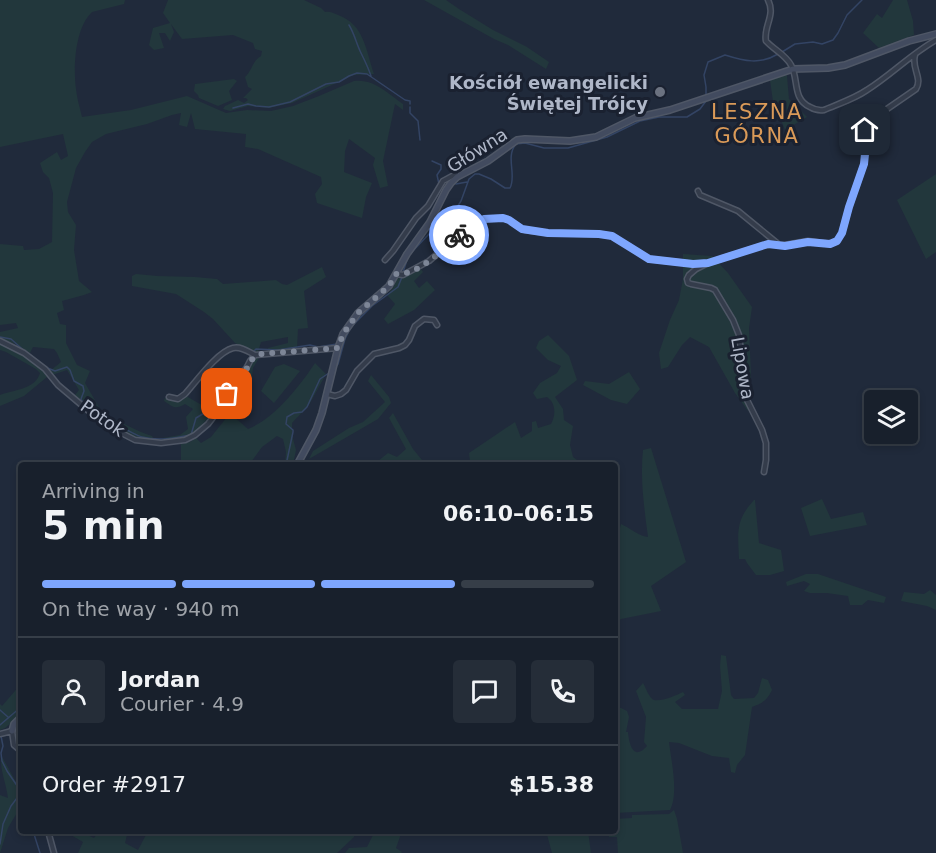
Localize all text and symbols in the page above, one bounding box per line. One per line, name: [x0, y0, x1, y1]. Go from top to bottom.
place label: Kościół ewangelicki Świętej Trójcy: [449, 72, 648, 114]
marker: Kościół ewangelicki Świętej Trójcy: [653, 85, 667, 99]
district label: LESZNA GÓRNA: [711, 100, 803, 148]
pin: [839, 104, 890, 155]
icon: home: [848, 113, 881, 146]
street label: Główna: [443, 123, 511, 177]
courier: [429, 205, 489, 265]
icon: bike: [443, 219, 476, 252]
street label: Lipowa: [727, 335, 759, 401]
pin: [201, 368, 252, 419]
icon: bag: [210, 377, 243, 410]
map controls: [864, 390, 918, 444]
button: layers: [864, 390, 918, 444]
street label: Potok: [77, 395, 130, 441]
text: Arriving in: [42, 479, 145, 503]
text: 06:10–06:15: [443, 501, 594, 526]
text: 5 min: [42, 503, 164, 548]
text: On the way · 940 m: [42, 597, 240, 621]
button: person: [42, 660, 105, 723]
button: chat: [453, 660, 516, 723]
button: phone: [531, 660, 594, 723]
text: Jordan: [120, 667, 200, 692]
text: Courier · 4.9: [120, 692, 244, 716]
text: Order #2917: [42, 772, 186, 797]
text: $15.38: [509, 772, 594, 797]

